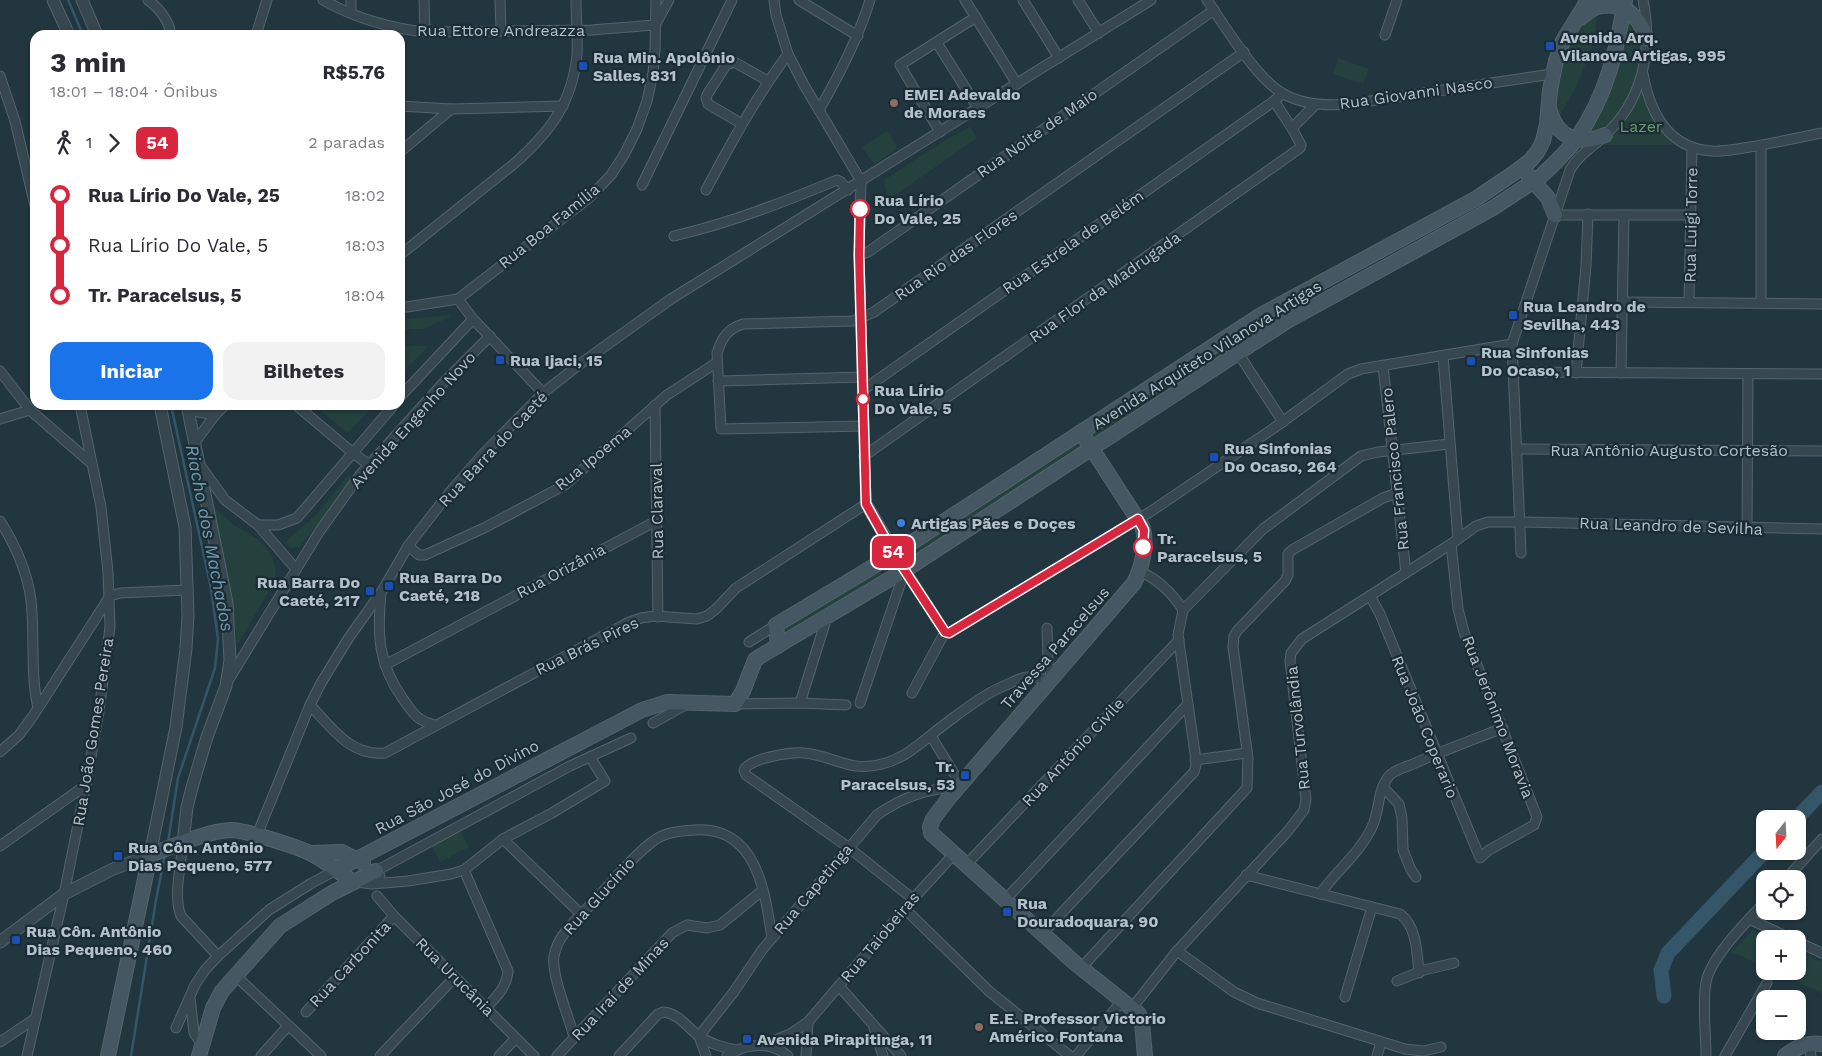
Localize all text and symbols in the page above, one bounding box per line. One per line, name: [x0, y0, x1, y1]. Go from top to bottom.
street label: Rua Ettore Andreazza: [417, 21, 585, 40]
place label: Avenida Arq. Vilanova Artigas, 995: [1560, 28, 1726, 65]
marker: Avenida Arq. Vilanova Artigas, 995: [1544, 40, 1556, 52]
text: 3 min: [50, 46, 126, 79]
place label: Rua Min. Apolônio Salles, 831: [593, 48, 735, 85]
marker: Rua Min. Apolônio Salles, 831: [577, 60, 589, 72]
text: R$5.76: [323, 61, 385, 84]
street label: Rua Giovanni Nasco: [1338, 73, 1494, 113]
text: 18:01 – 18:04 · Ônibus: [50, 82, 218, 101]
street label: Rua Noite de Maio: [973, 84, 1101, 182]
place label: EMEI Adevaldo de Moraes: [904, 85, 1021, 122]
marker: EMEI Adevaldo de Moraes: [888, 97, 900, 109]
park label: Lazer: [1620, 117, 1663, 136]
icon: walk: [50, 129, 78, 157]
icon: forward: [100, 129, 128, 157]
text: 54: [146, 132, 168, 153]
text: 1: [86, 133, 92, 152]
text: 2 paradas: [308, 133, 385, 152]
street label: Rua Luigi Torre: [1680, 167, 1702, 283]
street label: Rua Boa Família: [495, 179, 603, 273]
text: Rua Lírio Do Vale, 25: [88, 184, 280, 207]
text: 18:02: [345, 186, 385, 205]
street label: Rua Estrela de Belém: [999, 186, 1147, 298]
place label: Rua Lírio Do Vale, 25: [874, 191, 961, 228]
marker: Rua Lírio Do Vale, 25: [850, 199, 870, 219]
street label: Rua Rio das Flores: [891, 205, 1021, 305]
street label: Rua Flor da Madrugada: [1026, 228, 1184, 346]
text: Rua Lírio Do Vale, 5: [88, 234, 268, 257]
text: 18:03: [345, 236, 385, 255]
street label: Avenida Arquiteto Vilanova Artigas: [1089, 276, 1325, 434]
text: Tr. Paracelsus, 5: [88, 284, 242, 307]
text: 18:04: [344, 286, 385, 305]
place label: Rua Leandro de Sevilha, 443: [1523, 297, 1646, 334]
marker: Rua Leandro de Sevilha, 443: [1507, 309, 1519, 321]
button: Iniciar: [50, 342, 213, 400]
button: Bilhetes: [223, 342, 385, 400]
place label: Rua Sinfonias Do Ocaso, 1: [1481, 343, 1589, 380]
street label: Avenida Engenho Novo: [346, 348, 480, 492]
place label: Rua Ijaci, 15: [510, 351, 603, 370]
marker: Rua Ijaci, 15: [494, 354, 506, 366]
marker: Rua Sinfonias Do Ocaso, 1: [1465, 355, 1477, 367]
place label: Rua Lírio Do Vale, 5: [874, 381, 951, 418]
street label: Rua Barra do Caeté: [435, 387, 551, 511]
street label: Rua Francisco Palero: [1377, 387, 1413, 551]
marker: Rua Lírio Do Vale, 5: [856, 392, 870, 406]
street label: Rua Ipoema: [551, 422, 635, 494]
place label: Rua Sinfonias Do Ocaso, 264: [1224, 439, 1337, 476]
street label: Rua Antônio Augusto Cortesão: [1550, 441, 1788, 460]
water label: Riacho dos Machados: [182, 443, 238, 633]
marker: Rua Sinfonias Do Ocaso, 264: [1208, 451, 1220, 463]
street label: Rua Claraval: [647, 462, 667, 559]
street label: Rua Leandro de Sevilha: [1579, 513, 1763, 539]
place label: Artigas Pães e Doçes: [911, 514, 1076, 533]
marker: Artigas Pães e Doçes: [895, 517, 907, 529]
place label: Tr. Paracelsus, 5: [1157, 529, 1262, 566]
line badge: 54: [870, 536, 916, 568]
marker: Tr. Paracelsus, 5: [1133, 537, 1153, 557]
street label: Rua Orizânia: [513, 540, 609, 602]
text: 54: [882, 541, 904, 562]
place label: Rua Barra Do Caeté, 218: [399, 568, 503, 605]
place label: Rua Barra Do Caeté, 217: [257, 573, 360, 610]
marker: Rua Barra Do Caeté, 218: [383, 580, 395, 592]
street label: Travessa Paracelsus: [997, 583, 1113, 713]
marker: Rua Barra Do Caeté, 217: [364, 585, 376, 597]
street label: Rua Brás Pires: [532, 613, 642, 679]
street label: Rua Jerônimo Moravia: [1458, 633, 1538, 801]
street label: Rua João Gomes Pereira: [69, 637, 117, 827]
street label: Rua João Coperario: [1388, 653, 1462, 801]
street label: Rua Turvolândia: [1282, 665, 1314, 791]
street label: Rua Antônio Civile: [1018, 694, 1128, 810]
street label: Rua São José do Divino: [372, 736, 542, 838]
place label: Tr. Paracelsus, 53: [840, 757, 955, 794]
marker: Tr. Paracelsus, 53: [959, 769, 971, 781]
north arrow: [1756, 810, 1806, 860]
map controls: [1756, 810, 1806, 1040]
place label: Rua Côn. Antônio Dias Pequeno, 577: [128, 838, 272, 875]
street label: Rua Capetinga: [770, 840, 856, 938]
marker: Rua Côn. Antônio Dias Pequeno, 577: [112, 850, 124, 862]
street label: Rua Glucínio: [559, 853, 639, 939]
button: locate: [1756, 870, 1806, 920]
street label: Rua Taiobeiras: [837, 888, 923, 986]
place label: Rua Douradoquara, 90: [1017, 894, 1159, 931]
marker: Rua Douradoquara, 90: [1001, 906, 1013, 918]
street label: Rua Carbonita: [305, 917, 395, 1011]
place label: Rua Côn. Antônio Dias Pequeno, 460: [26, 922, 172, 959]
button: +: [1756, 930, 1806, 980]
street label: Rua Iraí de Minas: [567, 933, 673, 1045]
marker: Rua Côn. Antônio Dias Pequeno, 460: [10, 934, 22, 946]
street label: Rua Urucânia: [412, 934, 498, 1020]
button: −: [1756, 990, 1806, 1040]
place label: E.E. Professor Victorio Américo Fontana: [989, 1009, 1166, 1046]
marker: E.E. Professor Victorio Américo Fontana: [973, 1021, 985, 1033]
place label: Avenida Pirapitinga, 11: [757, 1030, 933, 1049]
marker: Avenida Pirapitinga, 11: [741, 1033, 753, 1045]

